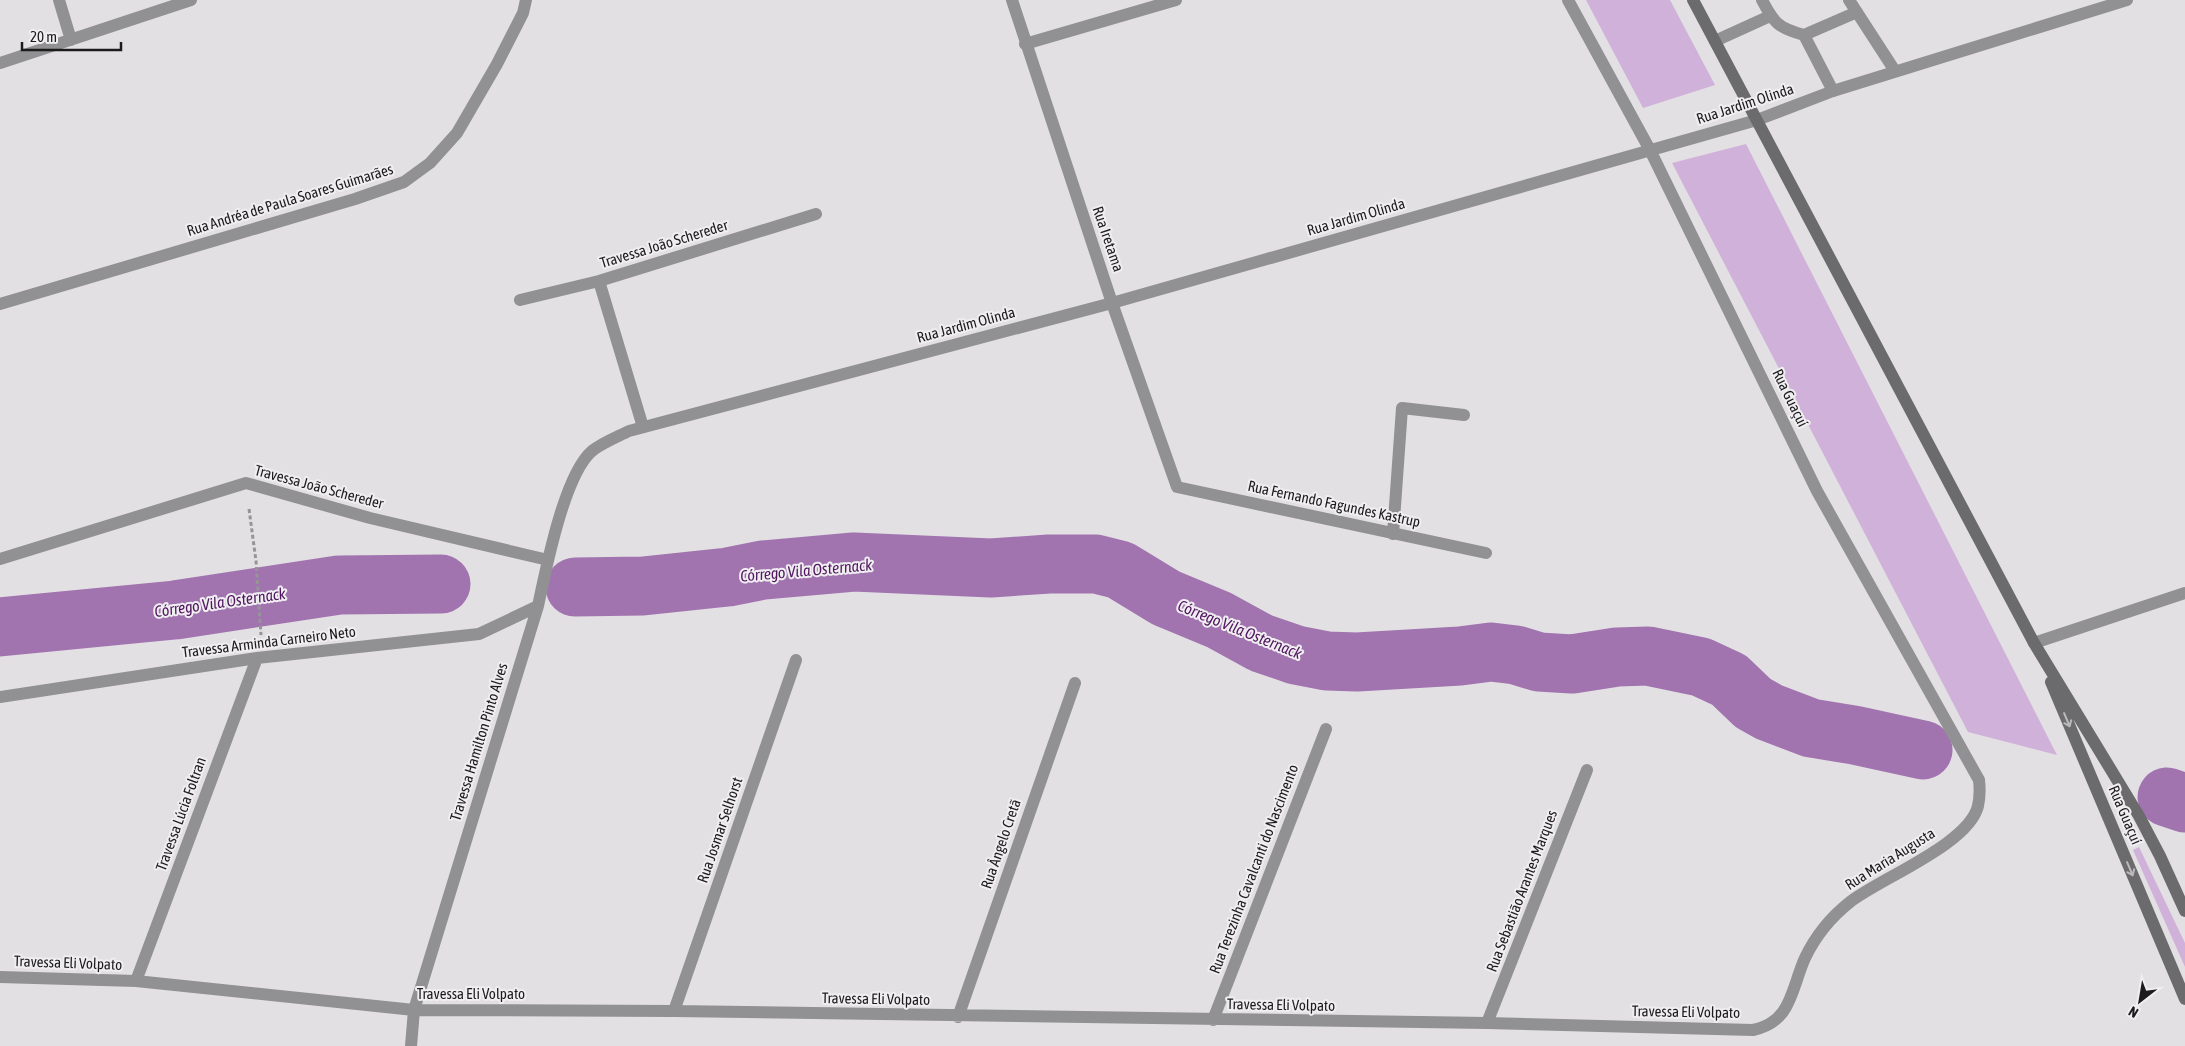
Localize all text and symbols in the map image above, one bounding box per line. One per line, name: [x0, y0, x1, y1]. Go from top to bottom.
scale bar: [22, 20, 121, 52]
text: 20 m: [30, 28, 57, 45]
street label: Rua Jardim Olinda: [1694, 80, 1795, 127]
street label: Rua Andréa de Paula Soares Guimarães: [185, 160, 395, 239]
street label: Rua Jardim Olinda: [1305, 194, 1407, 239]
street label: Rua Iretama: [1089, 204, 1128, 274]
street label: Travessa João Schereder: [598, 216, 730, 271]
street label: Rua Jardim Olinda: [915, 303, 1017, 346]
street label: Rua Guaçuí: [1769, 366, 1812, 430]
street label: Travessa João Schereder: [253, 461, 386, 512]
street label: Rua Fernando Fagundes Kastrup: [1246, 477, 1422, 530]
water label: Córrego Vila Osternack: [739, 555, 874, 586]
water label: Córrego Vila Osternack: [153, 584, 288, 621]
water label: Córrego Vila Osternack: [1175, 596, 1306, 663]
street label: Travessa Arminda Carneiro Neto: [181, 622, 357, 661]
street label: Travessa Hamilton Pinto Alves: [446, 661, 511, 823]
one-way arrow: [2063, 712, 2072, 727]
street label: Travessa Lúcia Foltran: [152, 755, 209, 873]
street label: Rua Terezinha Cavalcanti do Nascimento: [1206, 762, 1301, 976]
street label: Rua Josmar Selhorst: [693, 775, 746, 885]
street label: Rua Guaçuí: [2105, 783, 2146, 847]
street label: Rua Ângelo Cretã: [977, 797, 1024, 891]
street label: Rua Sebastião Arantes Marques: [1483, 807, 1560, 974]
street label: Rua Maria Augusta: [1842, 824, 1938, 893]
one-way arrow: [2127, 862, 2136, 877]
street label: Travessa Eli Volpato: [14, 952, 122, 973]
north arrow: [2115, 976, 2165, 1026]
street label: Travessa Eli Volpato: [417, 985, 525, 1002]
street label: Travessa Eli Volpato: [822, 989, 930, 1008]
street label: Travessa Eli Volpato: [1227, 995, 1335, 1014]
street label: Travessa Eli Volpato: [1632, 1002, 1740, 1021]
text: N: [2126, 1003, 2141, 1021]

